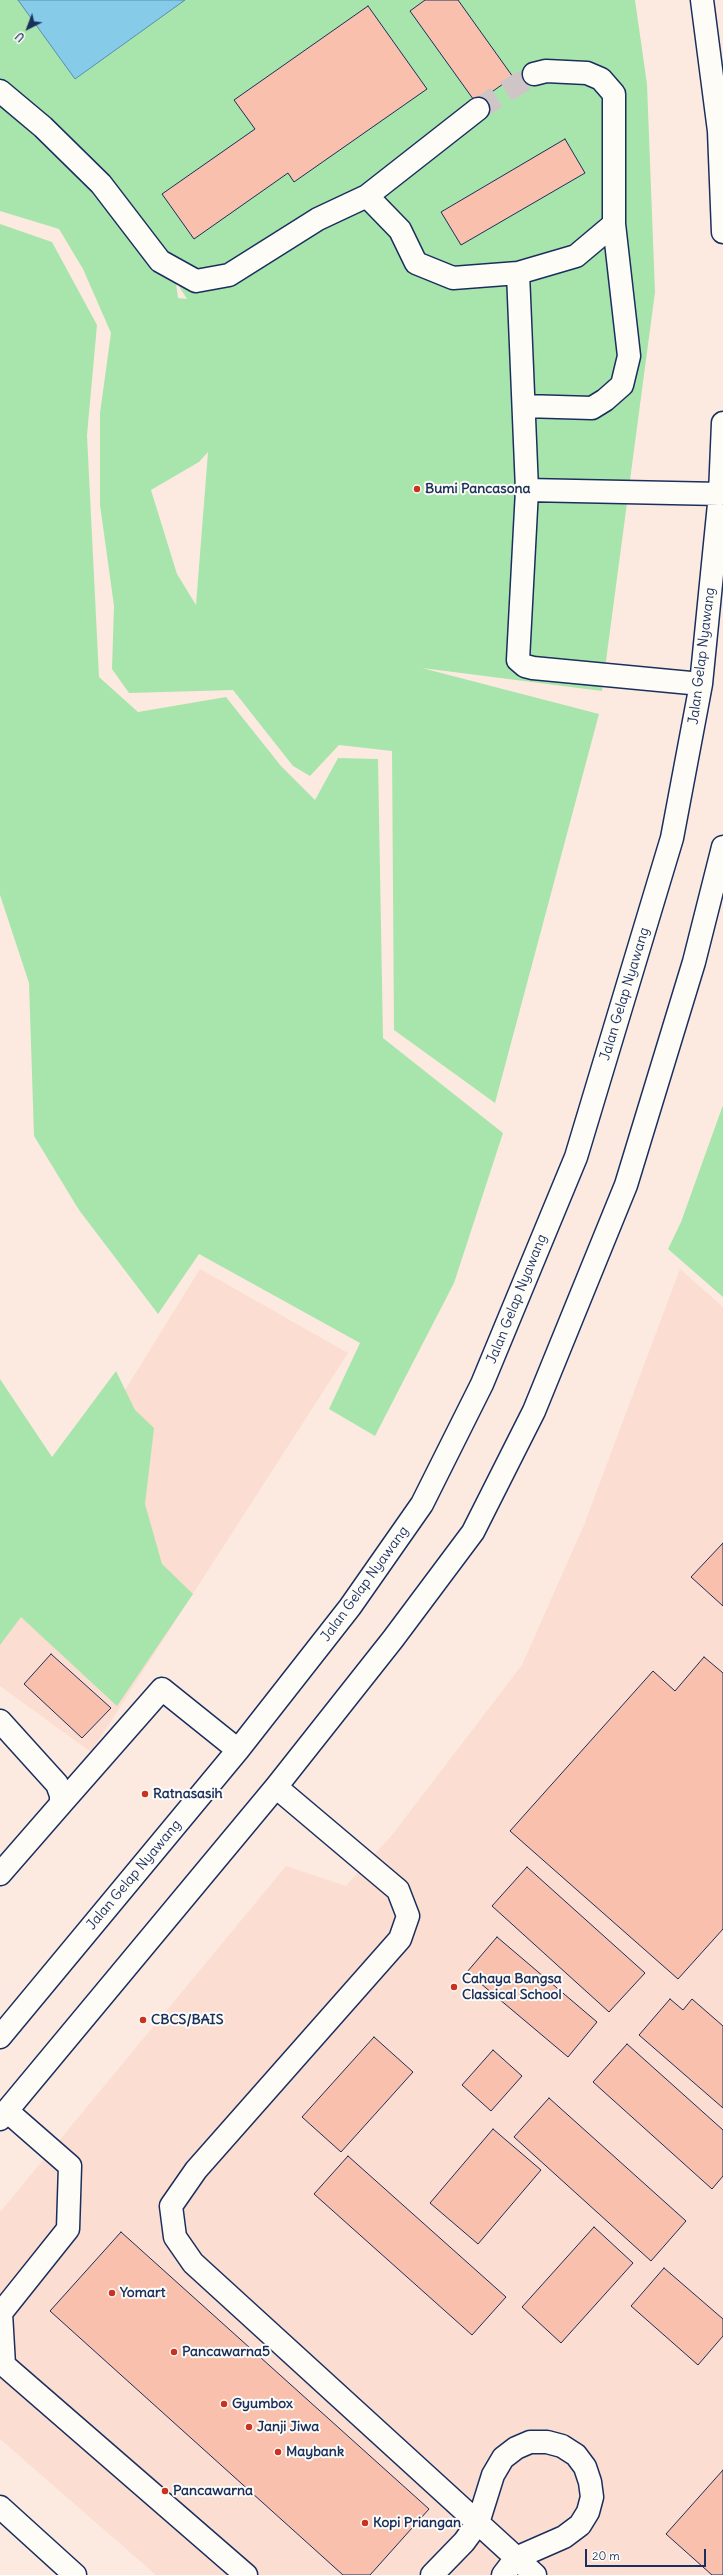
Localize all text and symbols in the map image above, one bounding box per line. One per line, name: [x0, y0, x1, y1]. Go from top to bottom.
north arrow: [8, 8, 48, 48]
text: U: [12, 29, 27, 45]
place label: Bumi Pancasona: [425, 481, 531, 497]
marker: Bumi Pancasona: [412, 484, 422, 494]
street label: Jalan Gelap Nyawang: [685, 586, 719, 726]
street label: Jalan Gelap Nyawang: [597, 925, 653, 1063]
street label: Jalan Gelap Nyawang: [483, 1232, 551, 1366]
street label: Jalan Gelap Nyawang: [318, 1523, 412, 1645]
place label: Ratnasasih: [153, 1786, 223, 1802]
marker: Ratnasasih: [140, 1789, 150, 1799]
street label: Jalan Gelap Nyawang: [83, 1817, 185, 1933]
place label: Cahaya Bangsa Classical School: [462, 1971, 562, 2004]
marker: Cahaya Bangsa Classical School: [449, 1982, 459, 1992]
place label: CBCS/BAIS: [151, 2012, 224, 2028]
marker: CBCS/BAIS: [138, 2015, 148, 2025]
place label: Yomart: [120, 2285, 165, 2301]
marker: Yomart: [107, 2288, 117, 2298]
place label: Pancawarna5: [182, 2344, 270, 2360]
marker: Pancawarna5: [169, 2347, 179, 2357]
place label: Gyumbox: [232, 2396, 293, 2412]
marker: Gyumbox: [219, 2399, 229, 2409]
place label: Janji Jiwa: [257, 2419, 319, 2435]
marker: Janji Jiwa: [244, 2422, 254, 2432]
place label: Maybank: [286, 2444, 344, 2460]
marker: Maybank: [273, 2447, 283, 2457]
place label: Pancawarna: [173, 2483, 253, 2499]
marker: Pancawarna: [160, 2486, 170, 2496]
place label: Kopi Priangan: [373, 2515, 461, 2531]
marker: Kopi Priangan: [360, 2518, 370, 2528]
scale bar: [587, 2541, 708, 2567]
text: 20 m: [592, 2548, 620, 2563]

